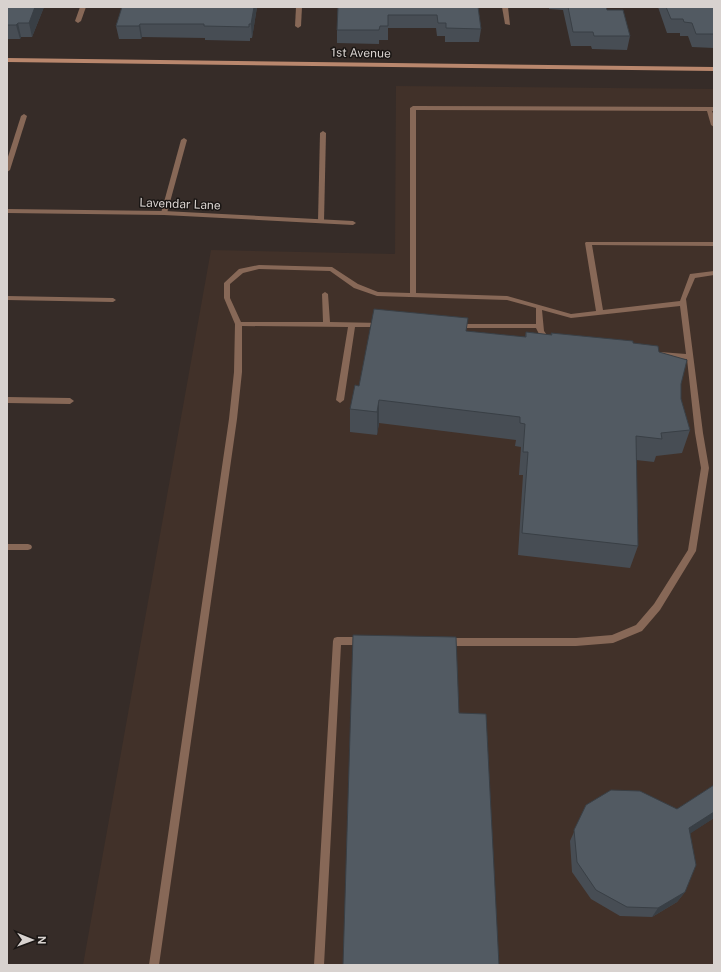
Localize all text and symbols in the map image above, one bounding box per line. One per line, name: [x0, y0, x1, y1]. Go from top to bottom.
street label: 1st Avenue: [331, 45, 391, 61]
street label: Lavendar Lane: [139, 196, 221, 212]
north arrow: [12, 920, 52, 960]
text: N: [36, 936, 48, 945]

